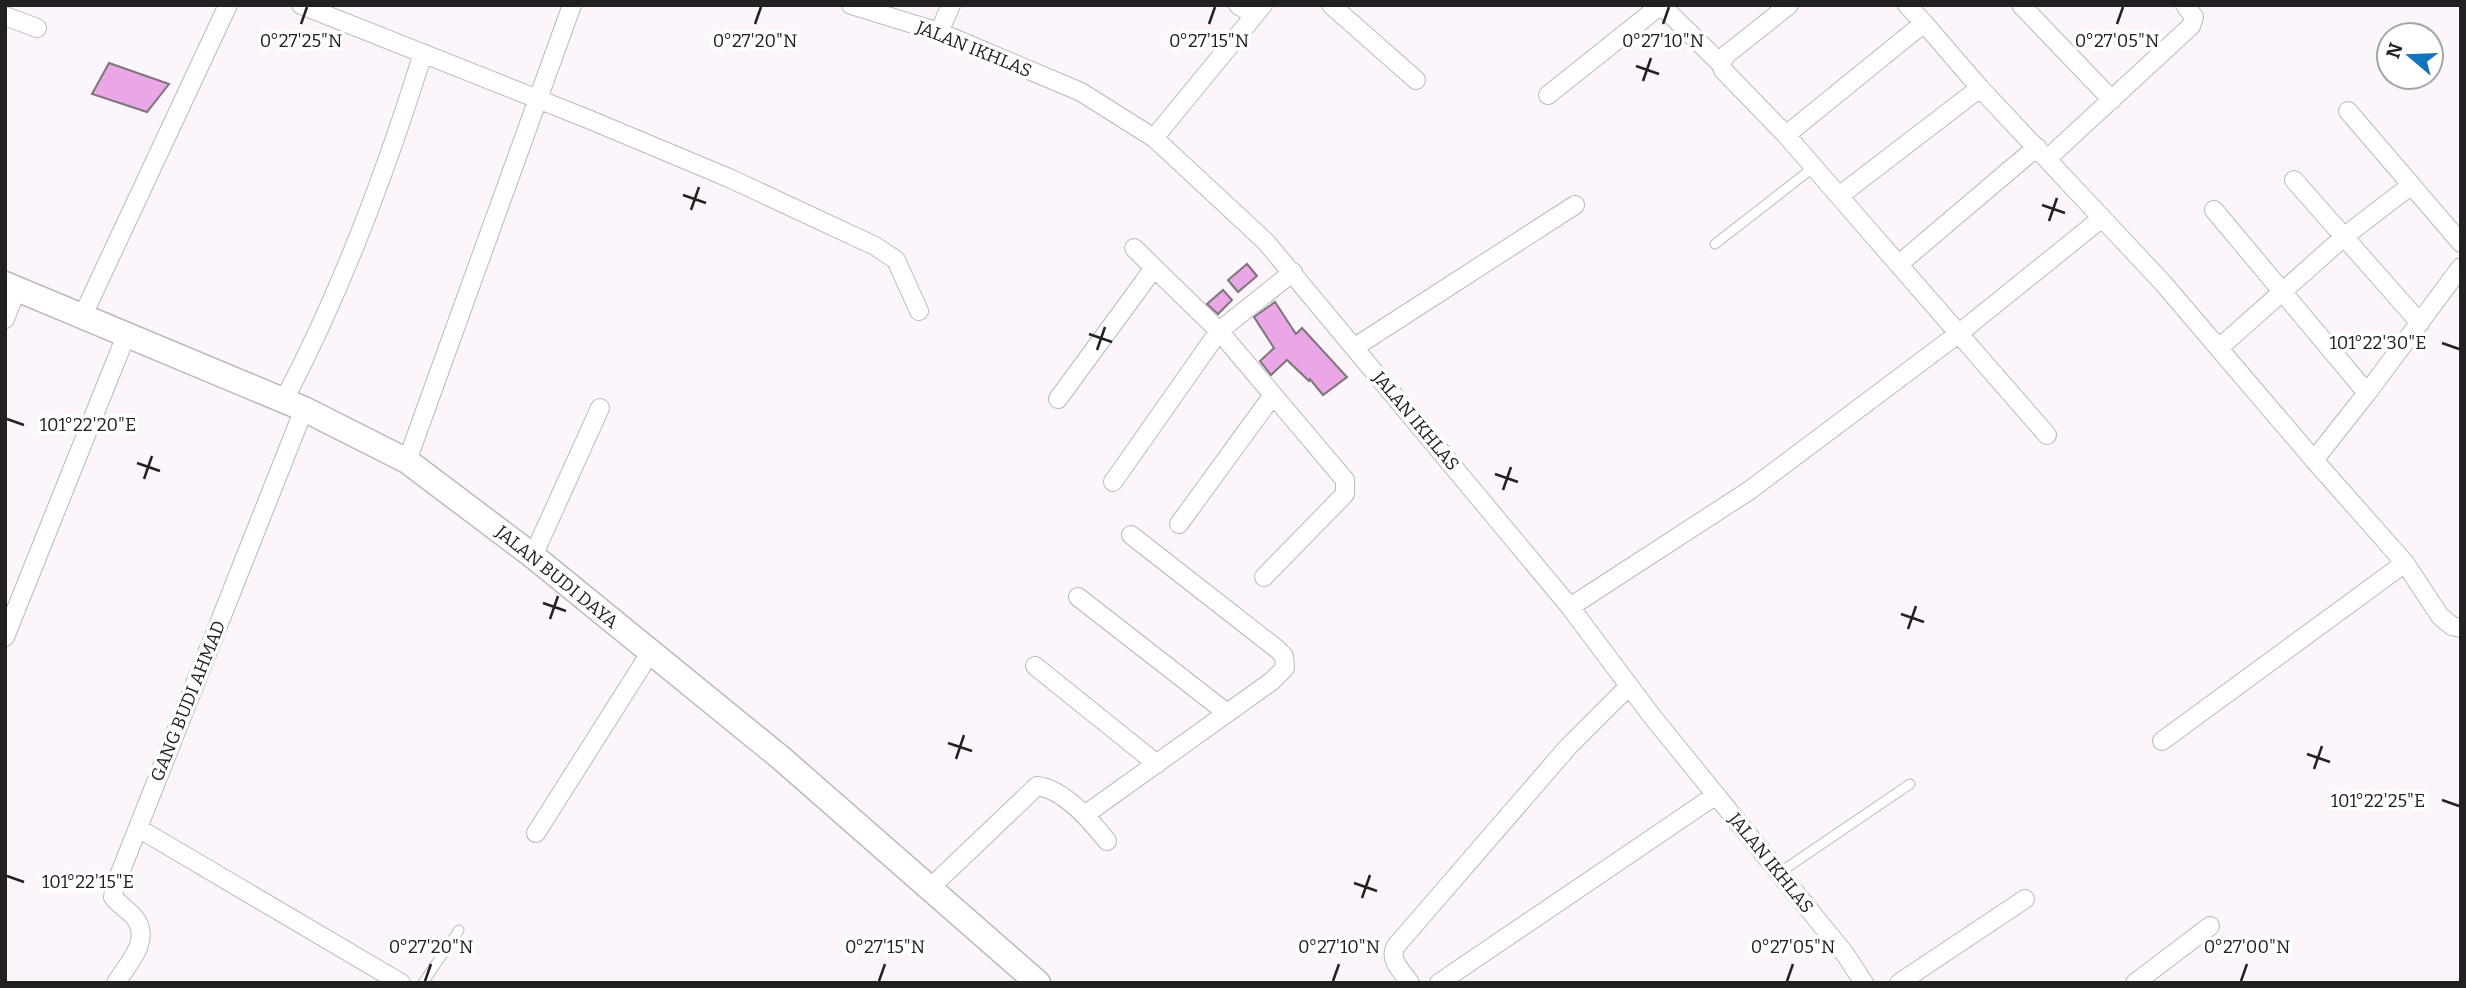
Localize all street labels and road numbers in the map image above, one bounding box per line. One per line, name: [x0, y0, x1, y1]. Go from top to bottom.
street label: JALAN IKHLAS: [912, 15, 1035, 82]
street label: JALAN IKHLAS: [1368, 366, 1464, 475]
street label: JALAN BUDI DAYA: [491, 520, 623, 633]
street label: GANG BUDI AHMAD: [146, 617, 230, 785]
street label: JALAN IKHLAS: [1723, 808, 1818, 917]

